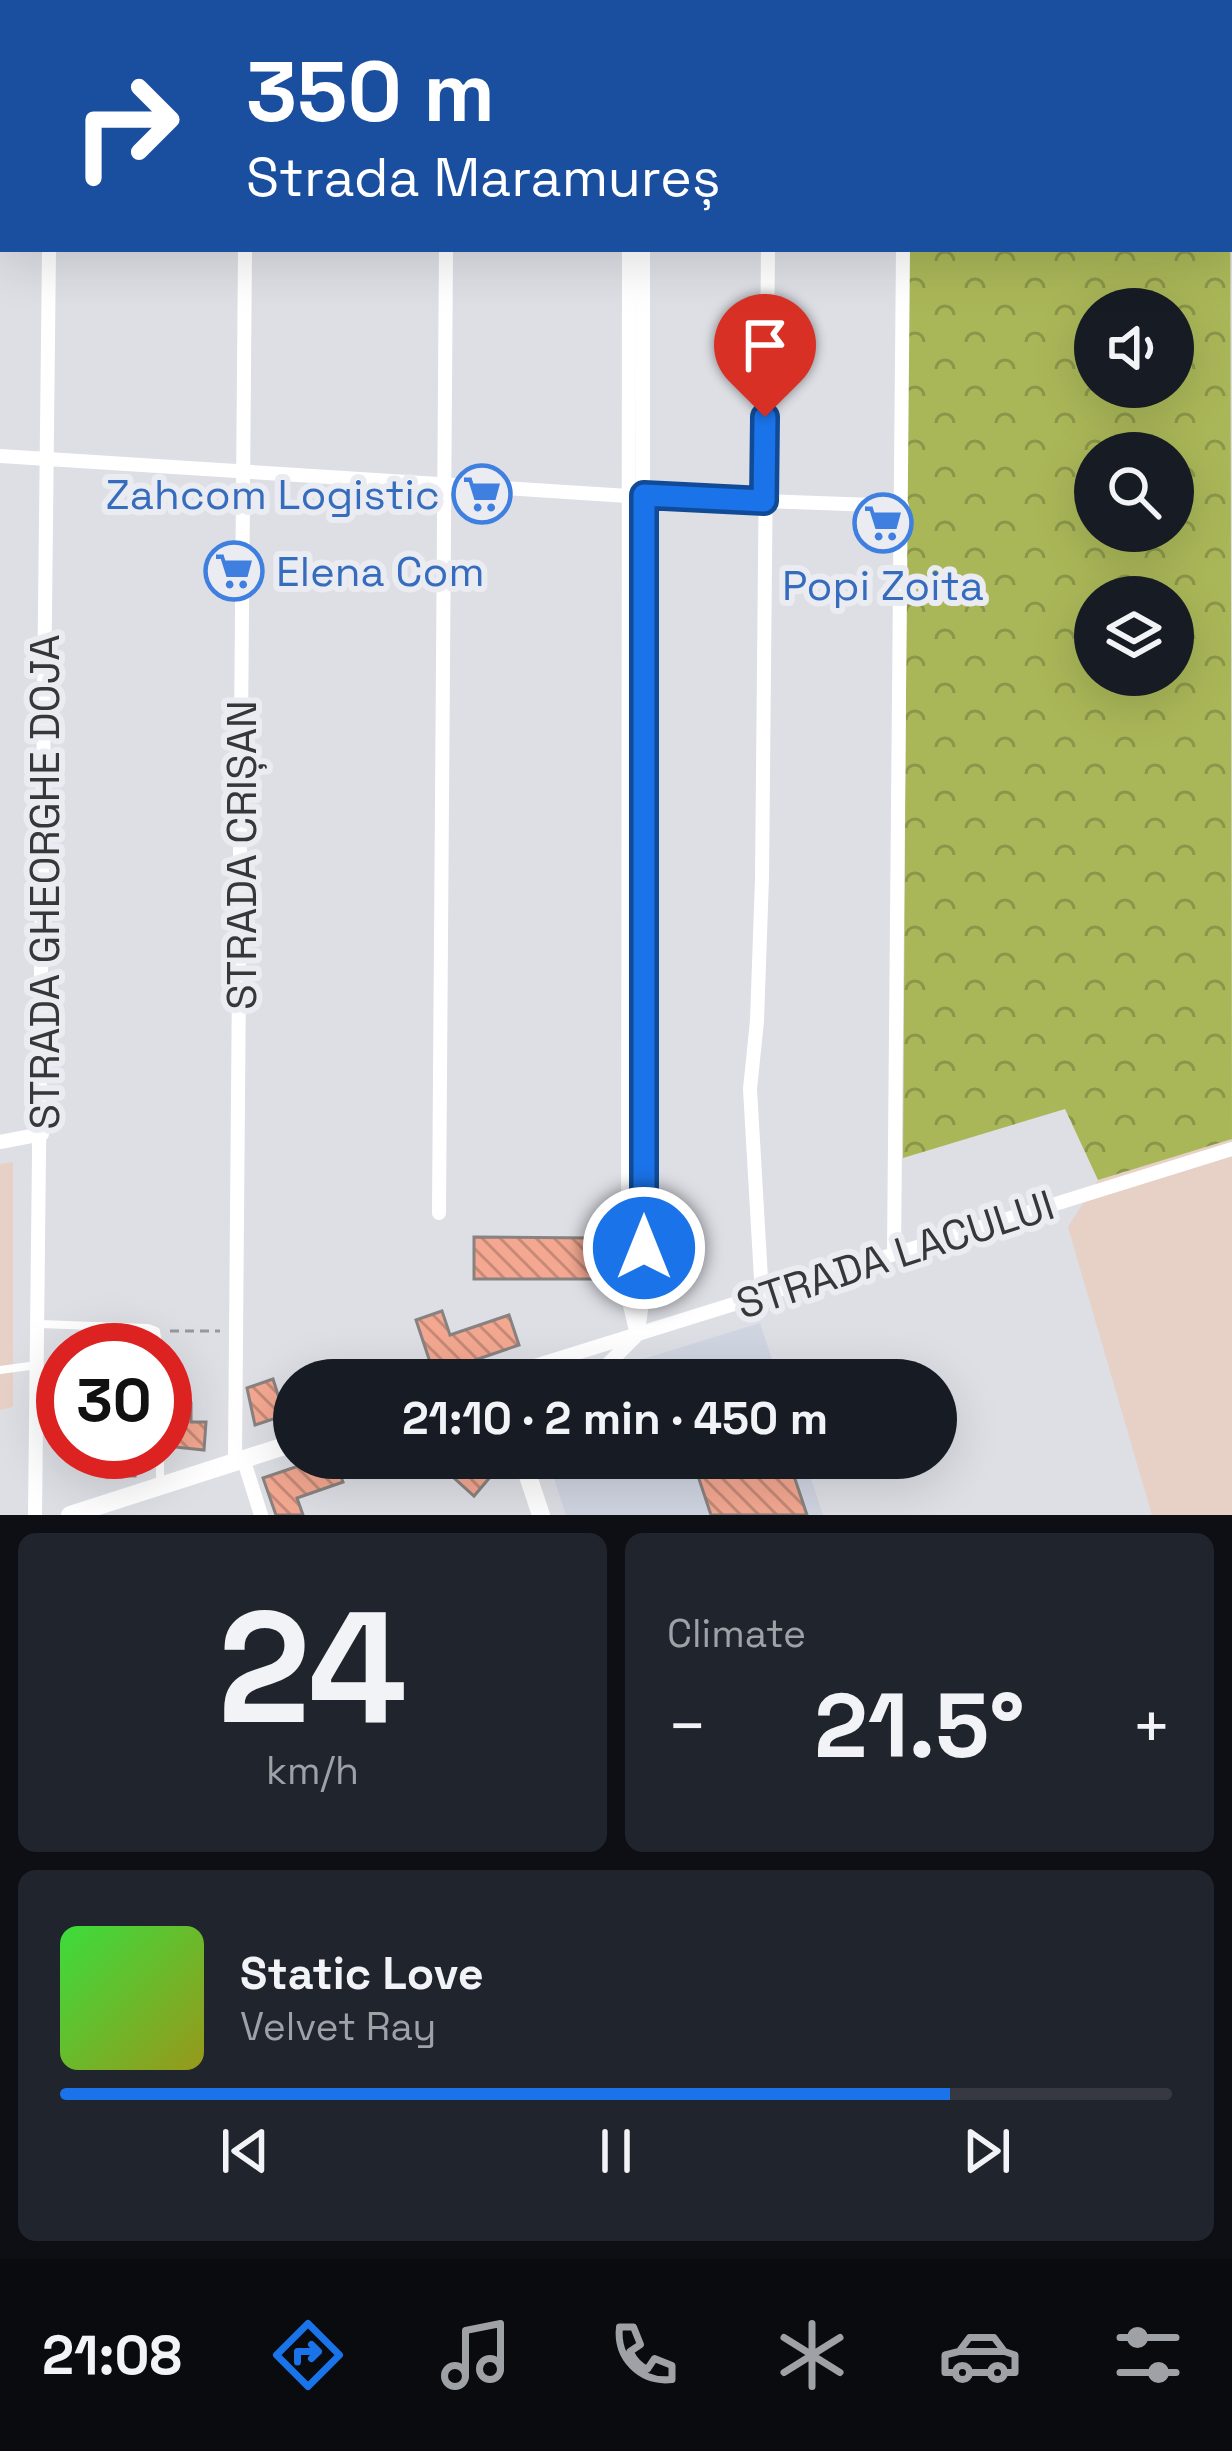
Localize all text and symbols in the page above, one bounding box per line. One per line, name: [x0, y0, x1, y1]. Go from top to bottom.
text: 350 m: [246, 38, 495, 146]
icon: right: [48, 48, 204, 204]
text: Strada Maramureș: [246, 143, 721, 212]
map controls: [1074, 288, 1194, 696]
button: sound: [1074, 288, 1194, 408]
pin: [714, 294, 816, 417]
icon: arrive: [732, 312, 798, 378]
button: search: [1074, 432, 1194, 552]
supermarket icon: Zahcom Logistic: [451, 463, 513, 525]
place label: Zahcom Logistic: [106, 468, 440, 521]
supermarket icon: Popi Zoita: [852, 492, 914, 554]
supermarket icon: Elena Com: [203, 540, 265, 602]
place label: Elena Com: [276, 545, 485, 598]
place label: Popi Zoita: [782, 559, 984, 612]
button: layers: [1074, 576, 1194, 696]
street label: STRADA GHEORGHE DOJA: [18, 634, 71, 1130]
street label: STRADA CRIȘAN: [215, 700, 268, 1010]
street label: STRADA LACULUI: [730, 1178, 1061, 1331]
position arrow: [581, 1185, 707, 1311]
speed limit sign: 30: [36, 1323, 192, 1479]
text: 21:10 · 2 min · 450 m: [402, 1390, 828, 1447]
text: 24: [218, 1568, 407, 1768]
text: Climate: [667, 1609, 806, 1658]
text: 21.5°: [814, 1668, 1025, 1783]
text: −: [667, 1684, 708, 1768]
text: +: [1131, 1684, 1172, 1768]
text: km/h: [266, 1746, 359, 1795]
text: Static Love: [240, 1945, 484, 2002]
text: Velvet Ray: [240, 2002, 436, 2051]
icon: previous: [212, 2118, 278, 2184]
icon: pause: [583, 2118, 649, 2184]
icon: next: [954, 2118, 1020, 2184]
icon: directions: [266, 2313, 350, 2397]
icon: music: [434, 2313, 518, 2397]
icon: phone: [602, 2313, 686, 2397]
icon: climate: [770, 2313, 854, 2397]
icon: car: [938, 2313, 1022, 2397]
icon: filters: [1106, 2313, 1190, 2397]
text: 21:08: [42, 2321, 182, 2390]

